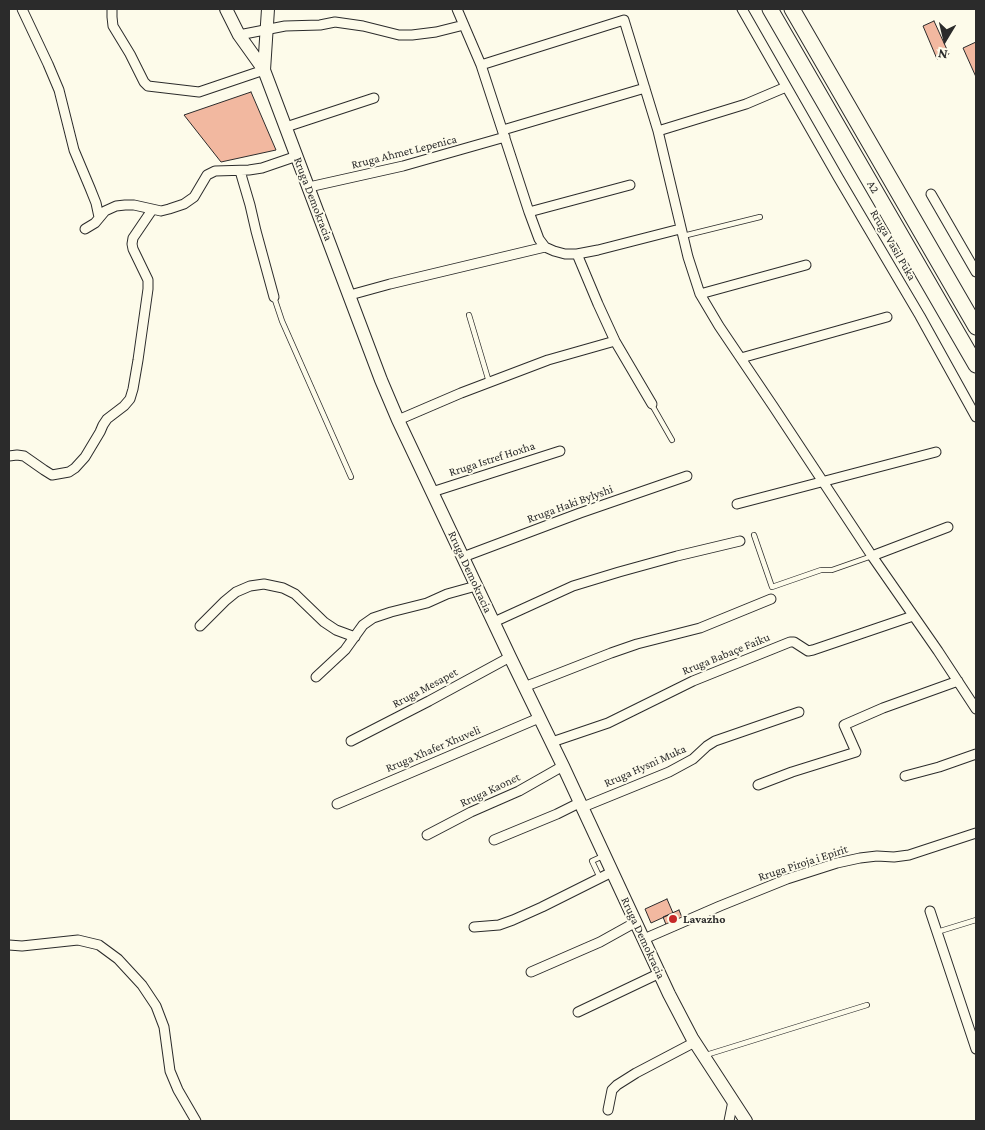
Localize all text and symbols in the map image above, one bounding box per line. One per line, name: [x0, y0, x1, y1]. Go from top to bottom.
north arrow: [920, 15, 970, 65]
text: N: [937, 46, 949, 63]
street label: Rruga Ahmet Lepenica: [350, 132, 458, 172]
street label: Rruga Demokracia: [290, 155, 336, 243]
street label: A2: [864, 178, 882, 196]
street label: Rruga Vasil Puka: [867, 207, 919, 283]
street label: Rruga Istref Hoxha: [447, 438, 537, 480]
street label: Rruga Haki Bylyshi: [525, 482, 615, 526]
street label: Rruga Demokracia: [445, 529, 495, 615]
street label: Rruga Babaçe Faiku: [680, 630, 772, 678]
street label: Rruga Mesapet: [390, 665, 460, 711]
street label: Rruga Xhafer Xhuveli: [383, 723, 483, 775]
street label: Rruga Hysni Muka: [602, 741, 688, 791]
street label: Rruga Kaonet: [458, 770, 522, 810]
street label: Rruga Piroja i Epirit: [756, 842, 850, 884]
street label: Rruga Demokracia: [618, 895, 668, 981]
place label: Lavazho: [683, 912, 725, 926]
marker: Lavazho: [667, 913, 679, 925]

